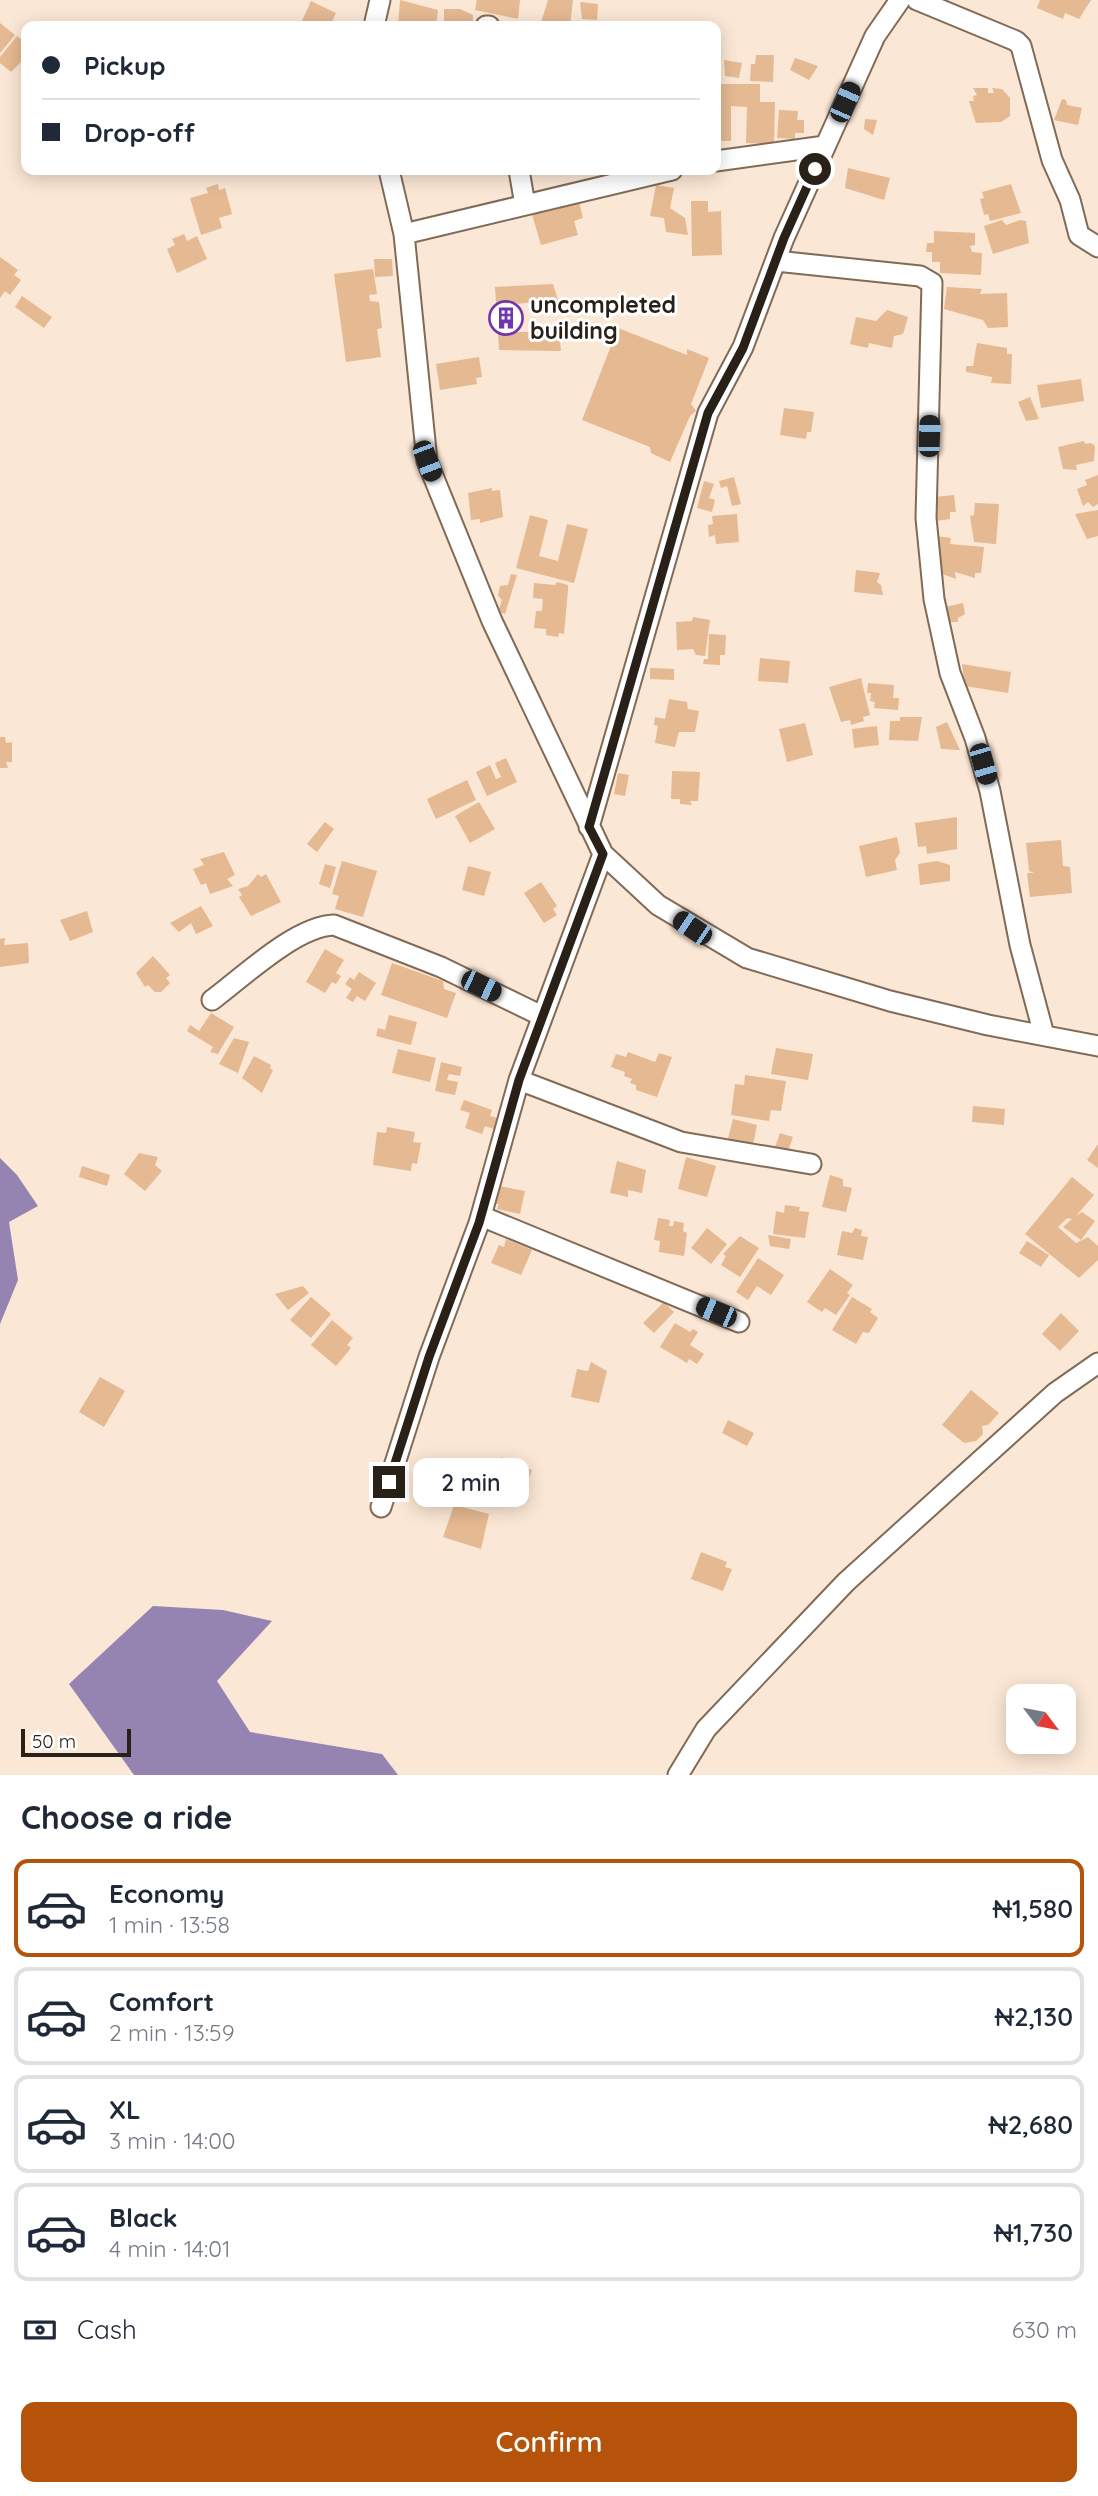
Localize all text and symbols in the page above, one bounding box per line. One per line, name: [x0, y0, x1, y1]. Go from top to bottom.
text: Pickup: [84, 49, 166, 82]
car: [827, 79, 864, 125]
text: Drop-off: [84, 116, 195, 149]
route start: [799, 153, 831, 185]
place label: uncompleted building: [530, 290, 676, 345]
building icon: uncompleted building: [487, 299, 525, 337]
car: [918, 415, 941, 457]
car: [410, 438, 445, 484]
car: [968, 741, 999, 787]
car: [669, 908, 716, 948]
car: [458, 967, 505, 1005]
car: [693, 1294, 740, 1330]
callout: 2 min: [414, 1458, 529, 1506]
route end: [373, 1466, 405, 1498]
text: 2 min: [441, 1468, 501, 1497]
north arrow: [1006, 1684, 1076, 1754]
map controls: [1006, 1684, 1076, 1754]
scale bar: [21, 1726, 131, 1758]
text: 50 m: [32, 1729, 76, 1753]
text: Choose a ride: [21, 1797, 233, 1837]
icon: car: [25, 1877, 88, 1940]
text: Economy: [109, 1877, 224, 1910]
text: ₦1,580: [993, 1892, 1073, 1925]
text: 1 min · 13:58: [109, 1910, 230, 1939]
icon: car: [25, 1985, 88, 2048]
text: Comfort: [109, 1985, 214, 2018]
text: ₦2,130: [995, 2000, 1073, 2033]
text: 2 min · 13:59: [109, 2018, 235, 2047]
icon: car: [25, 2093, 88, 2156]
text: XL: [109, 2093, 141, 2126]
text: ₦2,680: [989, 2108, 1073, 2141]
text: 3 min · 14:00: [109, 2126, 236, 2155]
icon: car: [25, 2201, 88, 2264]
text: Black: [109, 2201, 178, 2234]
text: ₦1,730: [994, 2216, 1073, 2249]
text: 4 min · 14:01: [109, 2234, 230, 2263]
icon: cash: [21, 2311, 59, 2349]
text: Cash: [77, 2313, 137, 2346]
text: 630 m: [1012, 2315, 1077, 2344]
button: Confirm: [21, 2402, 1077, 2482]

